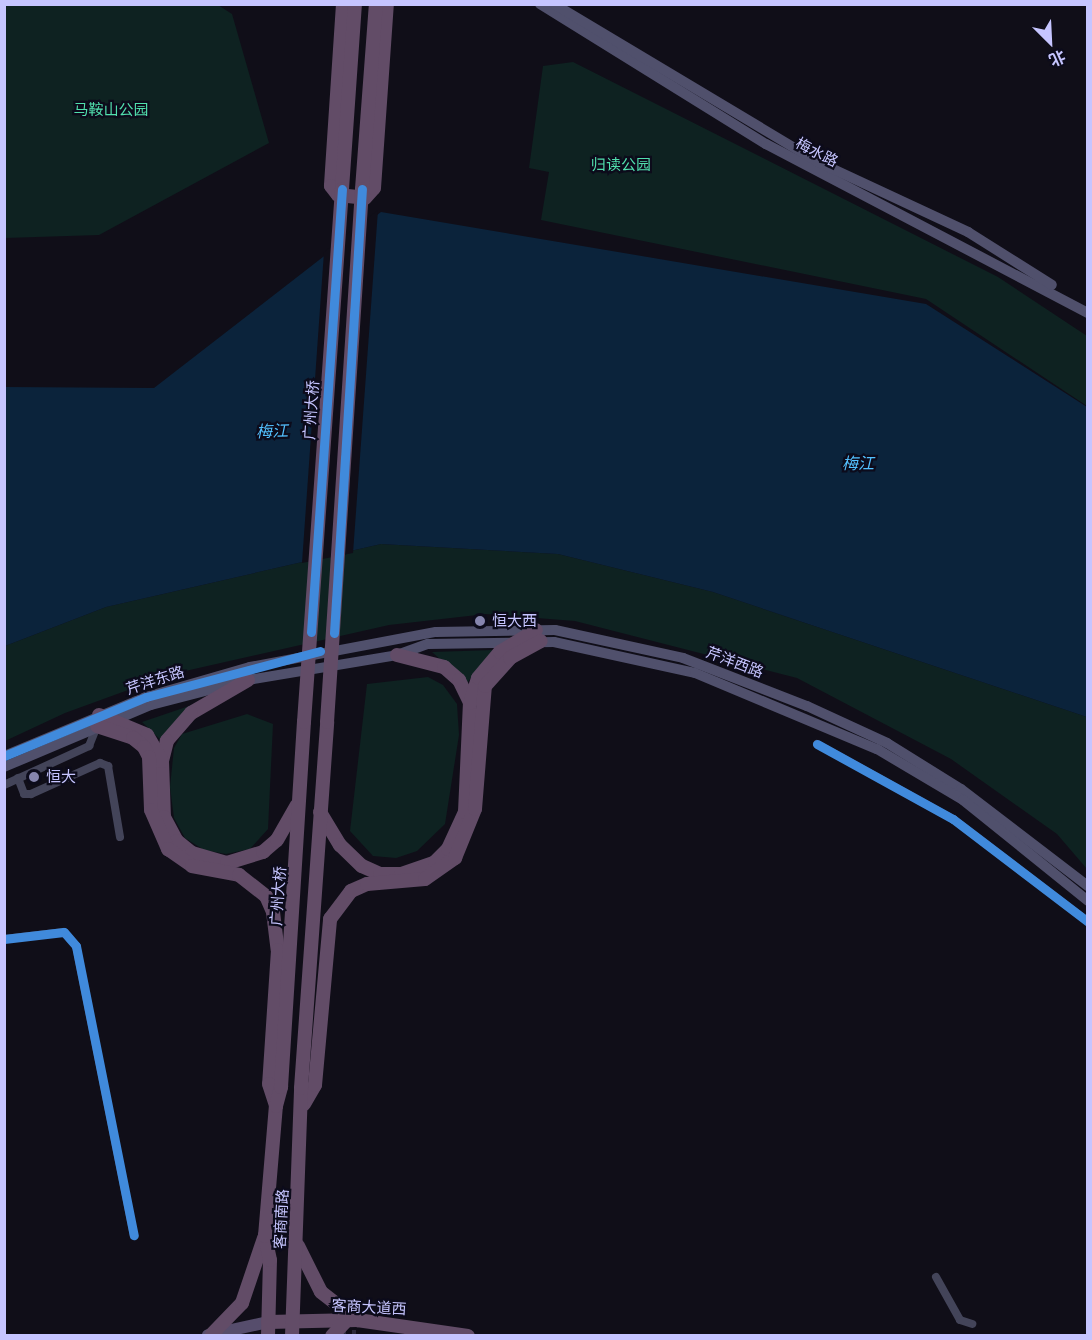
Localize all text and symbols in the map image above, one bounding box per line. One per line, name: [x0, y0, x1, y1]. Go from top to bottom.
north arrow: [1020, 12, 1080, 72]
text: 北: [1046, 45, 1069, 72]
park label: 马鞍山公园: [74, 101, 148, 119]
street label: 梅水路: [793, 134, 841, 170]
park label: 归读公园: [591, 156, 651, 174]
street label: 广州大桥: [300, 379, 322, 441]
water label: 梅江: [256, 421, 288, 441]
water label: 梅江: [842, 453, 874, 473]
place label: 恒大西: [492, 612, 537, 630]
marker: 恒大西: [473, 614, 487, 628]
street label: 芹洋西路: [704, 643, 766, 681]
street label: 芹洋东路: [124, 662, 186, 698]
place label: 恒大: [46, 768, 76, 786]
marker: 恒大: [27, 770, 41, 784]
street label: 广州大桥: [267, 865, 289, 927]
street label: 客商南路: [270, 1189, 292, 1249]
street label: 客商大道西: [331, 1296, 407, 1318]

